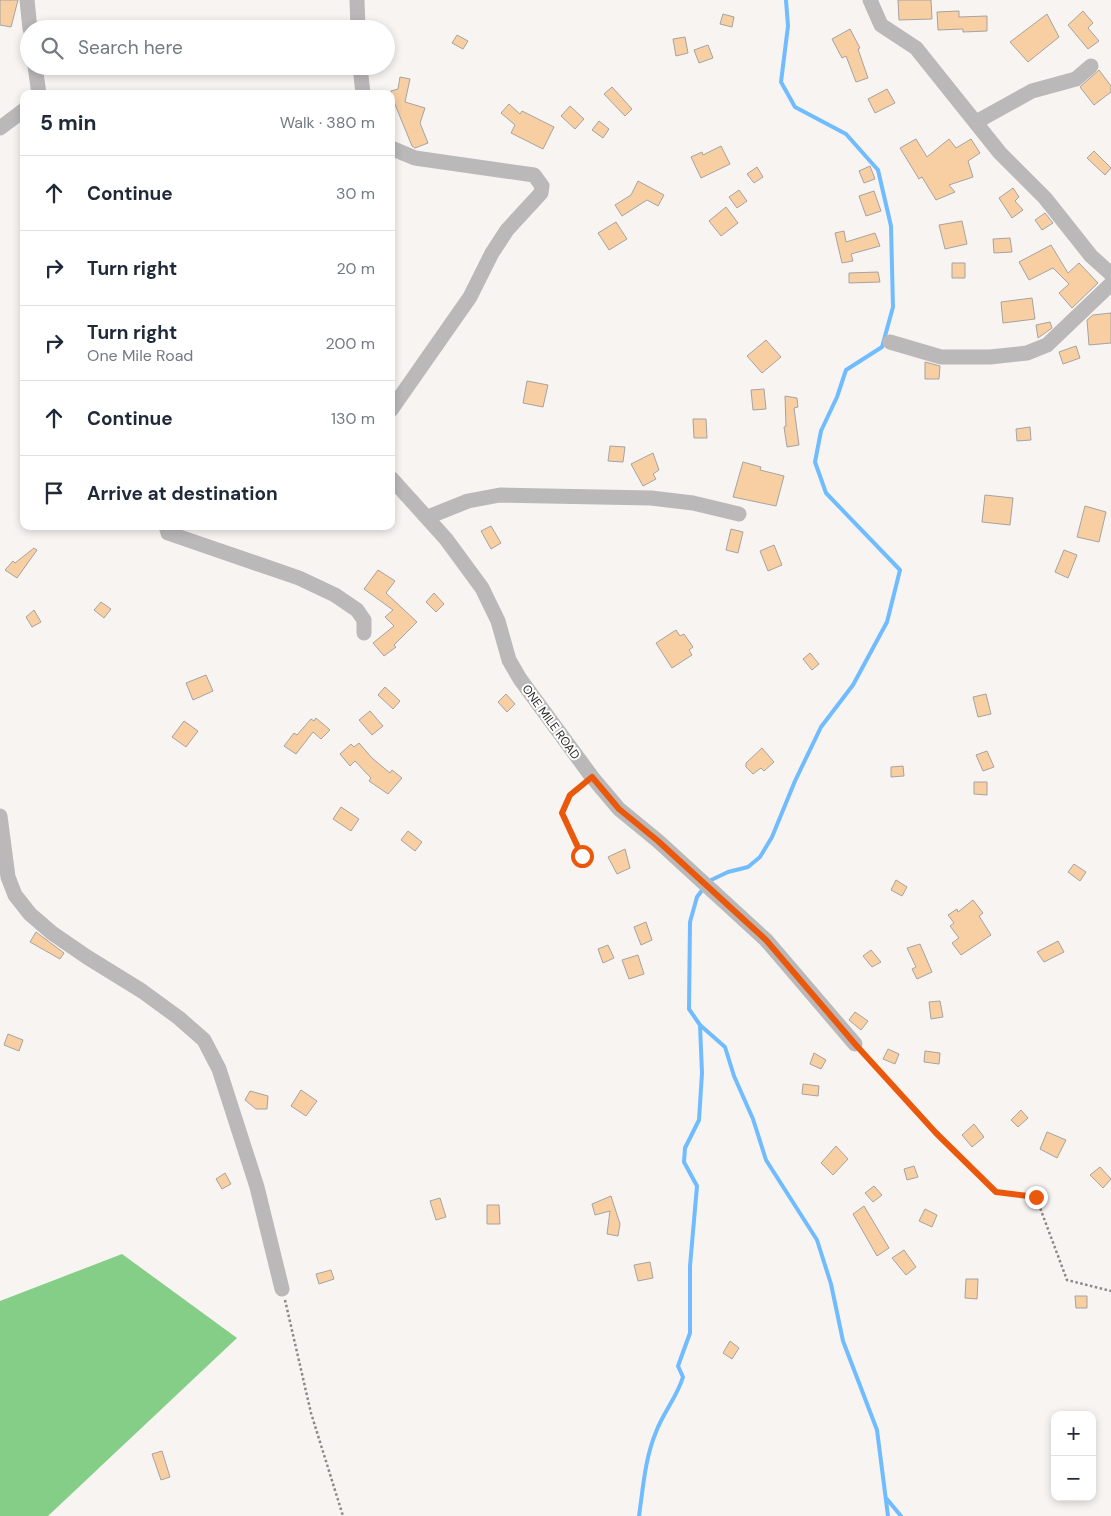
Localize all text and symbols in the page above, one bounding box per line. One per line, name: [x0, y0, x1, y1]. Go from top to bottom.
search box: [20, 20, 395, 75]
icon: search: [38, 34, 66, 62]
text: Search here: [78, 35, 183, 60]
text: 5 min: [40, 109, 96, 137]
text: Walk · 380 m: [280, 112, 375, 133]
icon: ahead: [40, 179, 68, 207]
text: Continue: [87, 181, 173, 206]
text: 30 m: [336, 183, 375, 204]
icon: right: [40, 254, 68, 282]
text: Turn right: [87, 256, 177, 281]
text: 20 m: [336, 258, 375, 279]
text: Turn right: [87, 320, 177, 345]
icon: right: [40, 329, 68, 357]
text: 200 m: [326, 333, 375, 354]
text: One Mile Road: [87, 345, 193, 366]
icon: ahead: [40, 404, 68, 432]
text: Continue: [87, 406, 173, 431]
text: 130 m: [331, 408, 375, 429]
icon: arrive: [40, 479, 68, 507]
text: Arrive at destination: [87, 481, 278, 506]
street label: ONE MILE ROAD: [518, 681, 584, 763]
route start: [571, 845, 594, 868]
route end: [1025, 1186, 1048, 1209]
map controls: [1051, 1411, 1096, 1501]
button: +: [1051, 1411, 1096, 1456]
button: −: [1051, 1456, 1096, 1501]

